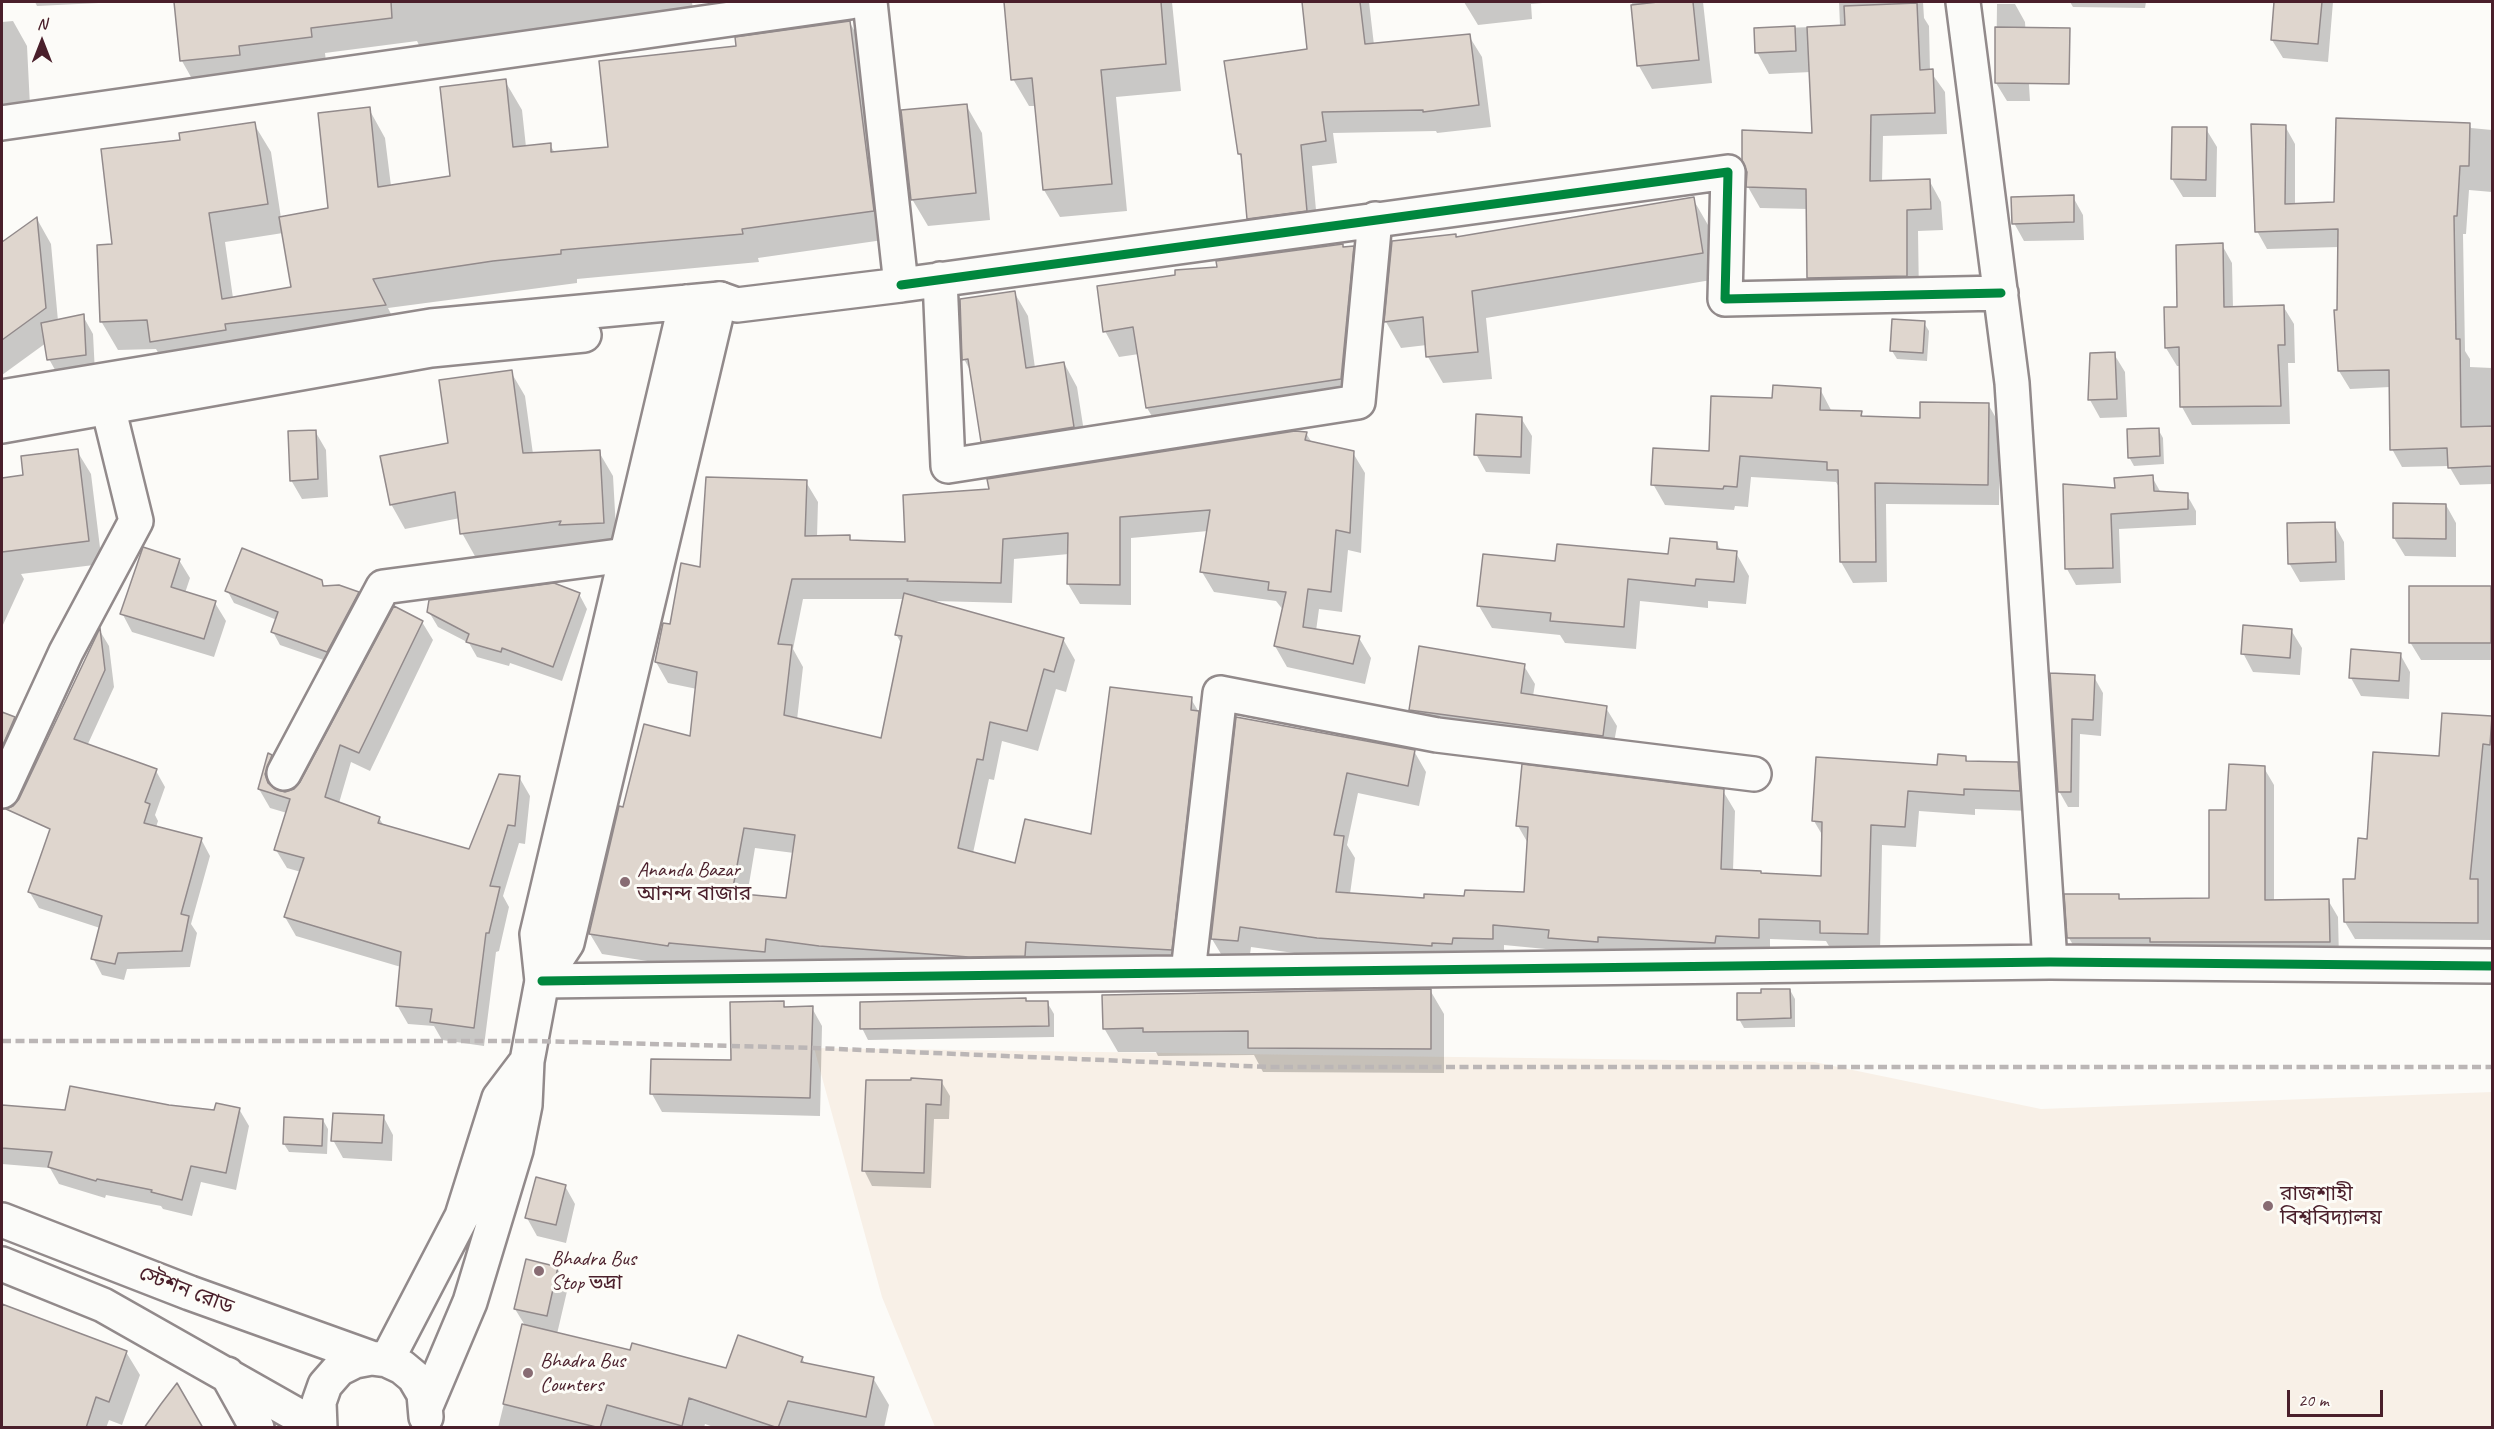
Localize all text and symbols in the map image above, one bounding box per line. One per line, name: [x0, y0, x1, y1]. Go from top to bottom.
north arrow: [12, 12, 72, 72]
text: N: [37, 14, 47, 34]
place label: Ananda Bazar আনন্দ বাজার: [637, 857, 751, 907]
marker: Ananda Bazar আনন্দ বাজার: [618, 875, 632, 889]
place label: রাজশাহী বিশ্ববিদ্যালয়: [2280, 1181, 2382, 1231]
marker: রাজশাহী বিশ্ববিদ্যালয়: [2261, 1199, 2275, 1213]
place label: Bhadra Bus Stop ভদ্রা: [551, 1246, 636, 1296]
street label: স্টেশন রোড: [135, 1261, 237, 1321]
marker: Bhadra Bus Stop ভদ্রা: [532, 1264, 546, 1278]
place label: Bhadra Bus Counters: [540, 1348, 625, 1398]
marker: Bhadra Bus Counters: [521, 1366, 535, 1380]
scale bar: [2290, 1378, 2386, 1416]
text: 20 m: [2298, 1389, 2329, 1411]

